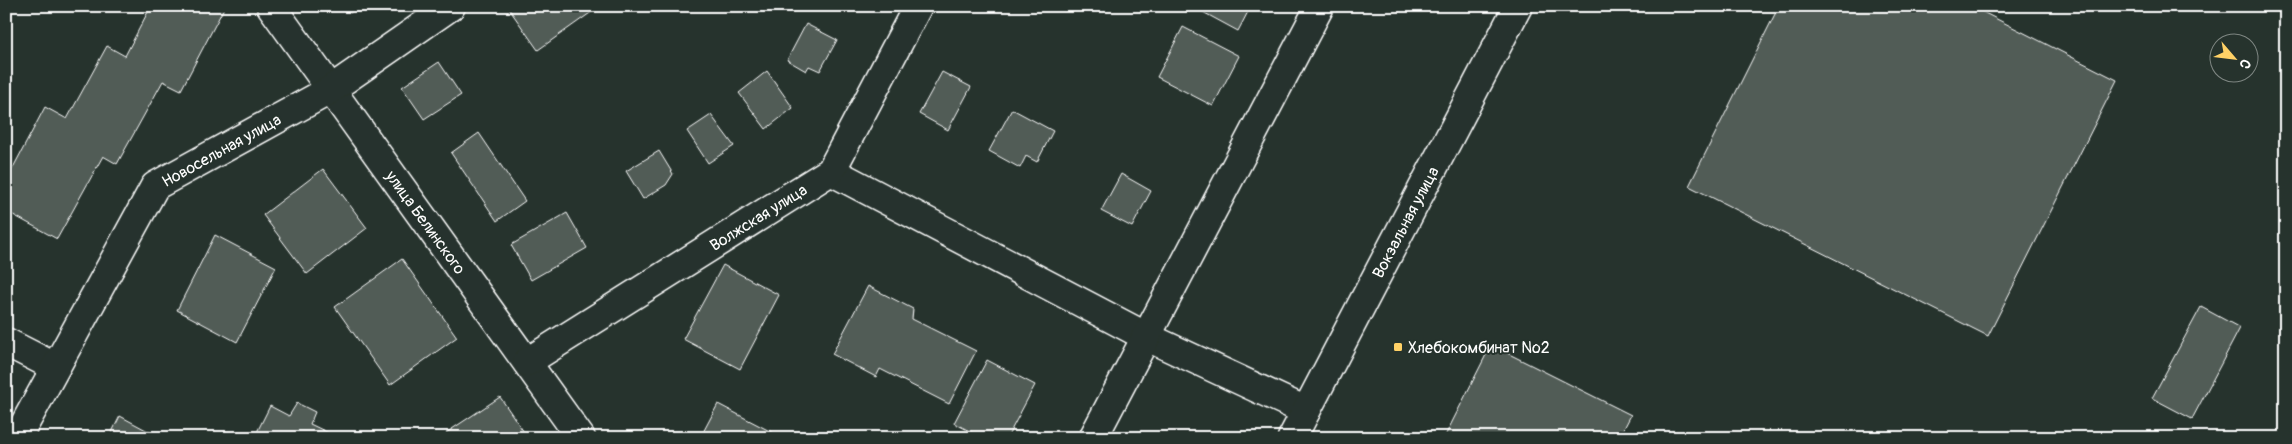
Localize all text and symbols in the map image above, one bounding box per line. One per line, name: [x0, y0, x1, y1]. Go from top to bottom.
north arrow: [2210, 32, 2260, 82]
text: С: [2235, 56, 2255, 72]
street label: Новосельная улица: [158, 110, 285, 192]
street label: Вокзальная улица: [1368, 163, 1444, 282]
street label: улица Белинского: [380, 166, 470, 279]
street label: Волжская улица: [706, 180, 811, 256]
place label: Хлебокомбинат №2: [1408, 338, 1550, 358]
marker: Хлебокомбинат №2: [1392, 341, 1404, 353]

